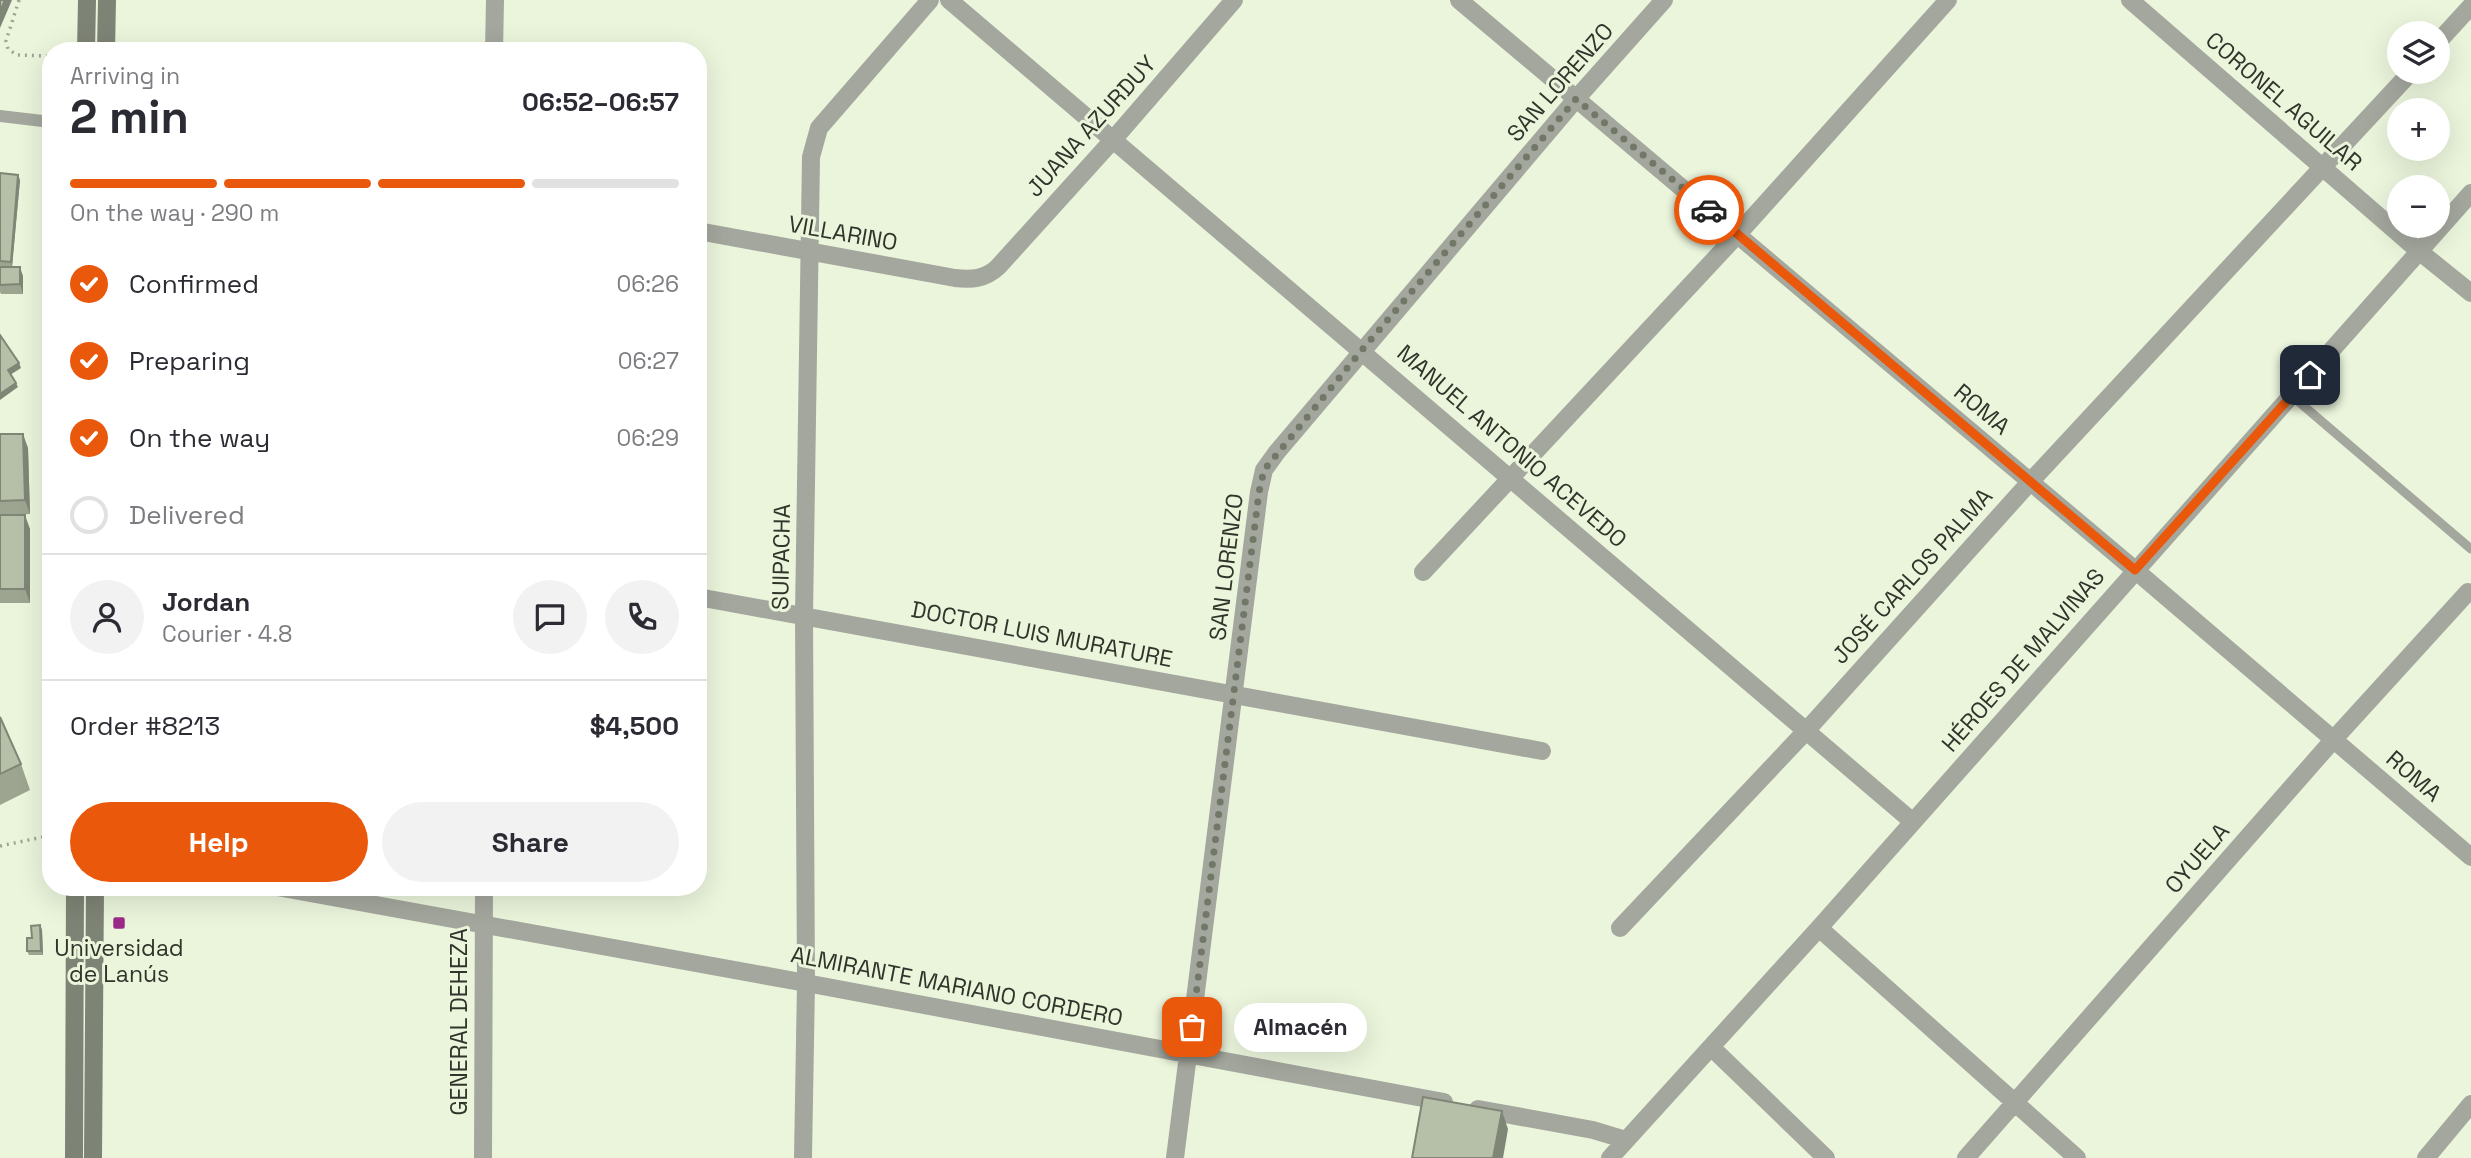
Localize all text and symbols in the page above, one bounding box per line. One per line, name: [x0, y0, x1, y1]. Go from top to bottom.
street label: SAN LORENZO: [1500, 16, 1620, 148]
map controls: [2387, 21, 2450, 238]
button: layers: [2387, 21, 2450, 84]
street label: CORONEL AGUILAR: [2200, 25, 2368, 177]
street label: JUANA AZURDUY: [1019, 49, 1163, 203]
text: Arriving in: [70, 61, 180, 91]
text: 06:52–06:57: [522, 85, 679, 119]
text: 2 min: [70, 88, 189, 146]
button: +: [2387, 98, 2450, 161]
courier: [1674, 175, 1744, 245]
button: −: [2387, 175, 2450, 238]
icon: car: [1690, 191, 1728, 229]
text: On the way · 290 m: [70, 198, 279, 228]
street label: VILLARINO: [786, 209, 900, 257]
icon: check: [70, 265, 108, 303]
text: Confirmed: [129, 267, 259, 301]
text: 06:26: [616, 269, 679, 299]
street label: MANUEL ANTONIO ACEVEDO: [1391, 338, 1633, 554]
icon: check: [70, 342, 108, 380]
text: Preparing: [129, 344, 250, 378]
pin: [2280, 345, 2340, 405]
text: 06:27: [618, 346, 679, 376]
icon: home: [2291, 356, 2329, 394]
street label: ROMA: [1948, 377, 2016, 441]
icon: check: [70, 419, 108, 457]
text: On the way: [129, 421, 270, 455]
text: 06:29: [616, 423, 679, 453]
street label: JOSÉ CARLOS PALMA: [1825, 482, 1999, 670]
street label: SAN LORENZO: [1202, 492, 1250, 642]
text: Delivered: [129, 498, 245, 532]
street label: SUIPACHA: [765, 504, 797, 610]
street label: HÉROES DE MALVINAS: [1935, 562, 2111, 758]
button: person: [70, 580, 144, 654]
button: chat: [513, 580, 587, 654]
button: phone: [605, 580, 679, 654]
text: Jordan: [162, 585, 250, 619]
street label: DOCTOR LUIS MURATURE: [909, 594, 1175, 674]
text: Courier · 4.8: [162, 619, 292, 649]
text: Order #8213: [70, 709, 220, 743]
text: $4,500: [590, 709, 679, 743]
street label: ROMA: [2380, 744, 2448, 808]
button: Help: [70, 802, 368, 882]
button: Share: [382, 802, 679, 882]
street label: OYUELA: [2158, 816, 2236, 900]
marker: Universidad de Lanús: [111, 915, 127, 931]
street label: GENERAL DEHEZA: [444, 928, 474, 1116]
place label: Universidad de Lanús: [54, 933, 184, 989]
street label: ALMIRANTE MARIANO CORDERO: [788, 939, 1126, 1033]
pin: [1162, 997, 1222, 1057]
callout: Almacén: [1234, 1002, 1367, 1052]
icon: bag: [1173, 1008, 1211, 1046]
text: Almacén: [1253, 1012, 1348, 1042]

